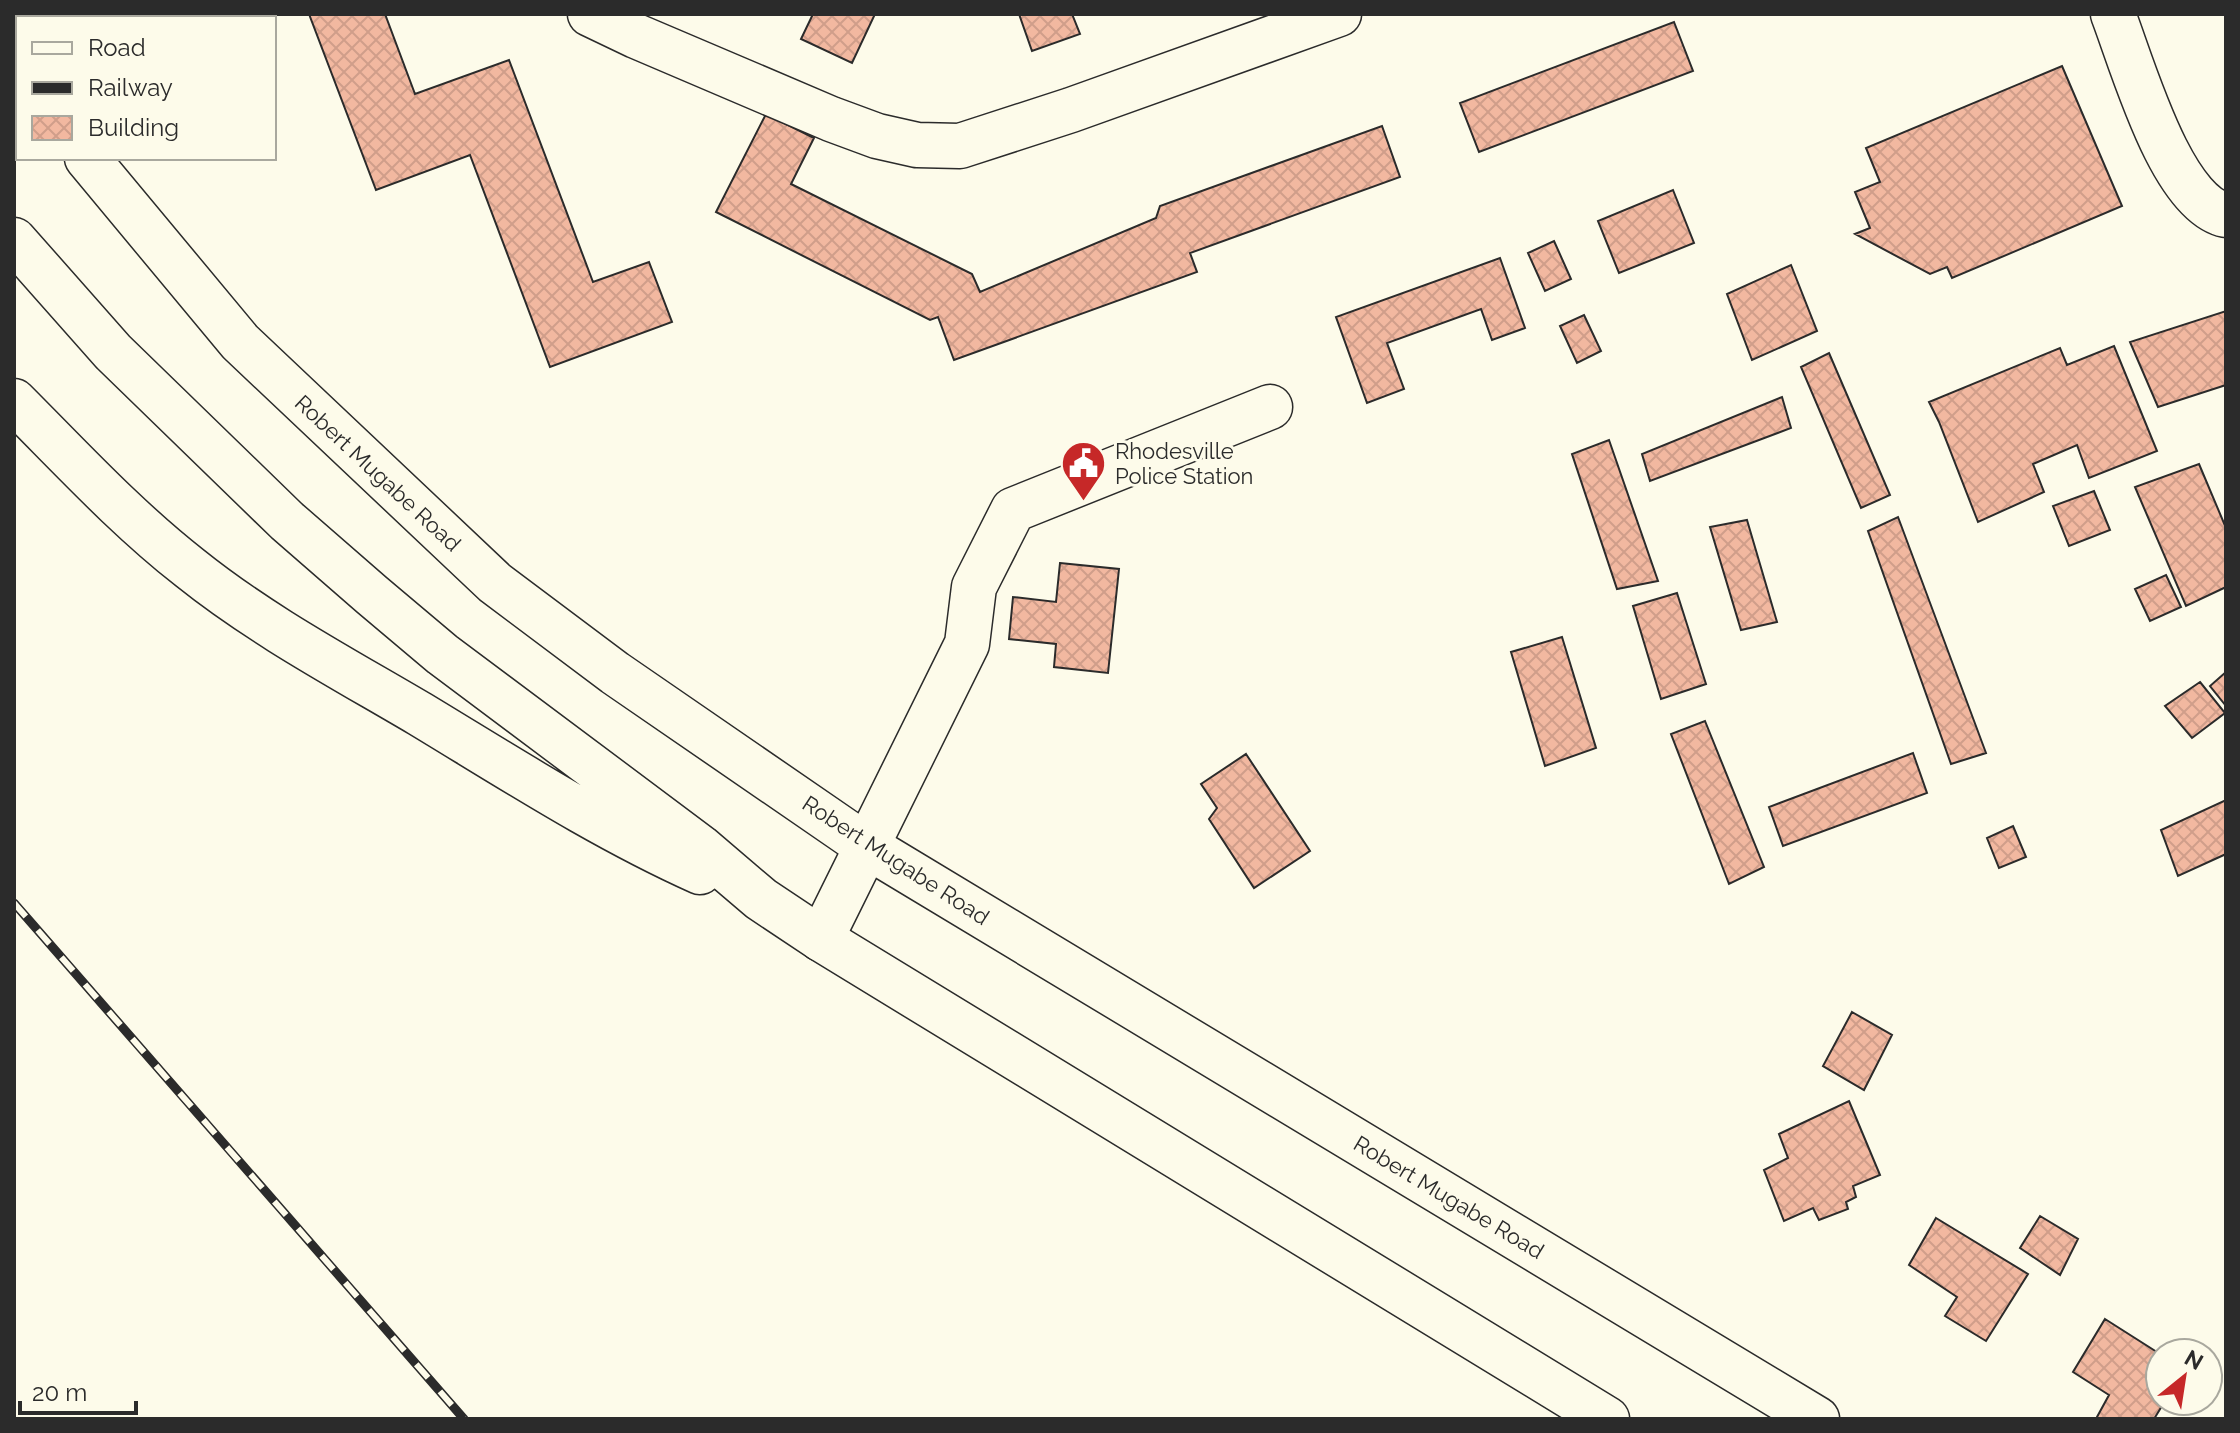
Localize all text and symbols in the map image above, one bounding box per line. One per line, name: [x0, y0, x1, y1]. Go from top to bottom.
legend: [16, 16, 276, 160]
text: Road: [88, 33, 146, 62]
text: Railway: [88, 73, 173, 102]
text: Building: [88, 113, 179, 142]
street label: Robert Mugabe Road: [290, 389, 466, 557]
place label: Rhodesville Police Station: [1115, 438, 1253, 489]
public building icon: Rhodesville Police Station: [1060, 440, 1108, 503]
street label: Robert Mugabe Road: [798, 790, 994, 930]
street label: Robert Mugabe Road: [1349, 1130, 1549, 1264]
north arrow: [2144, 1337, 2224, 1417]
text: N: [2180, 1344, 2208, 1375]
scale bar: [20, 1365, 136, 1415]
text: 20 m: [32, 1378, 87, 1407]

